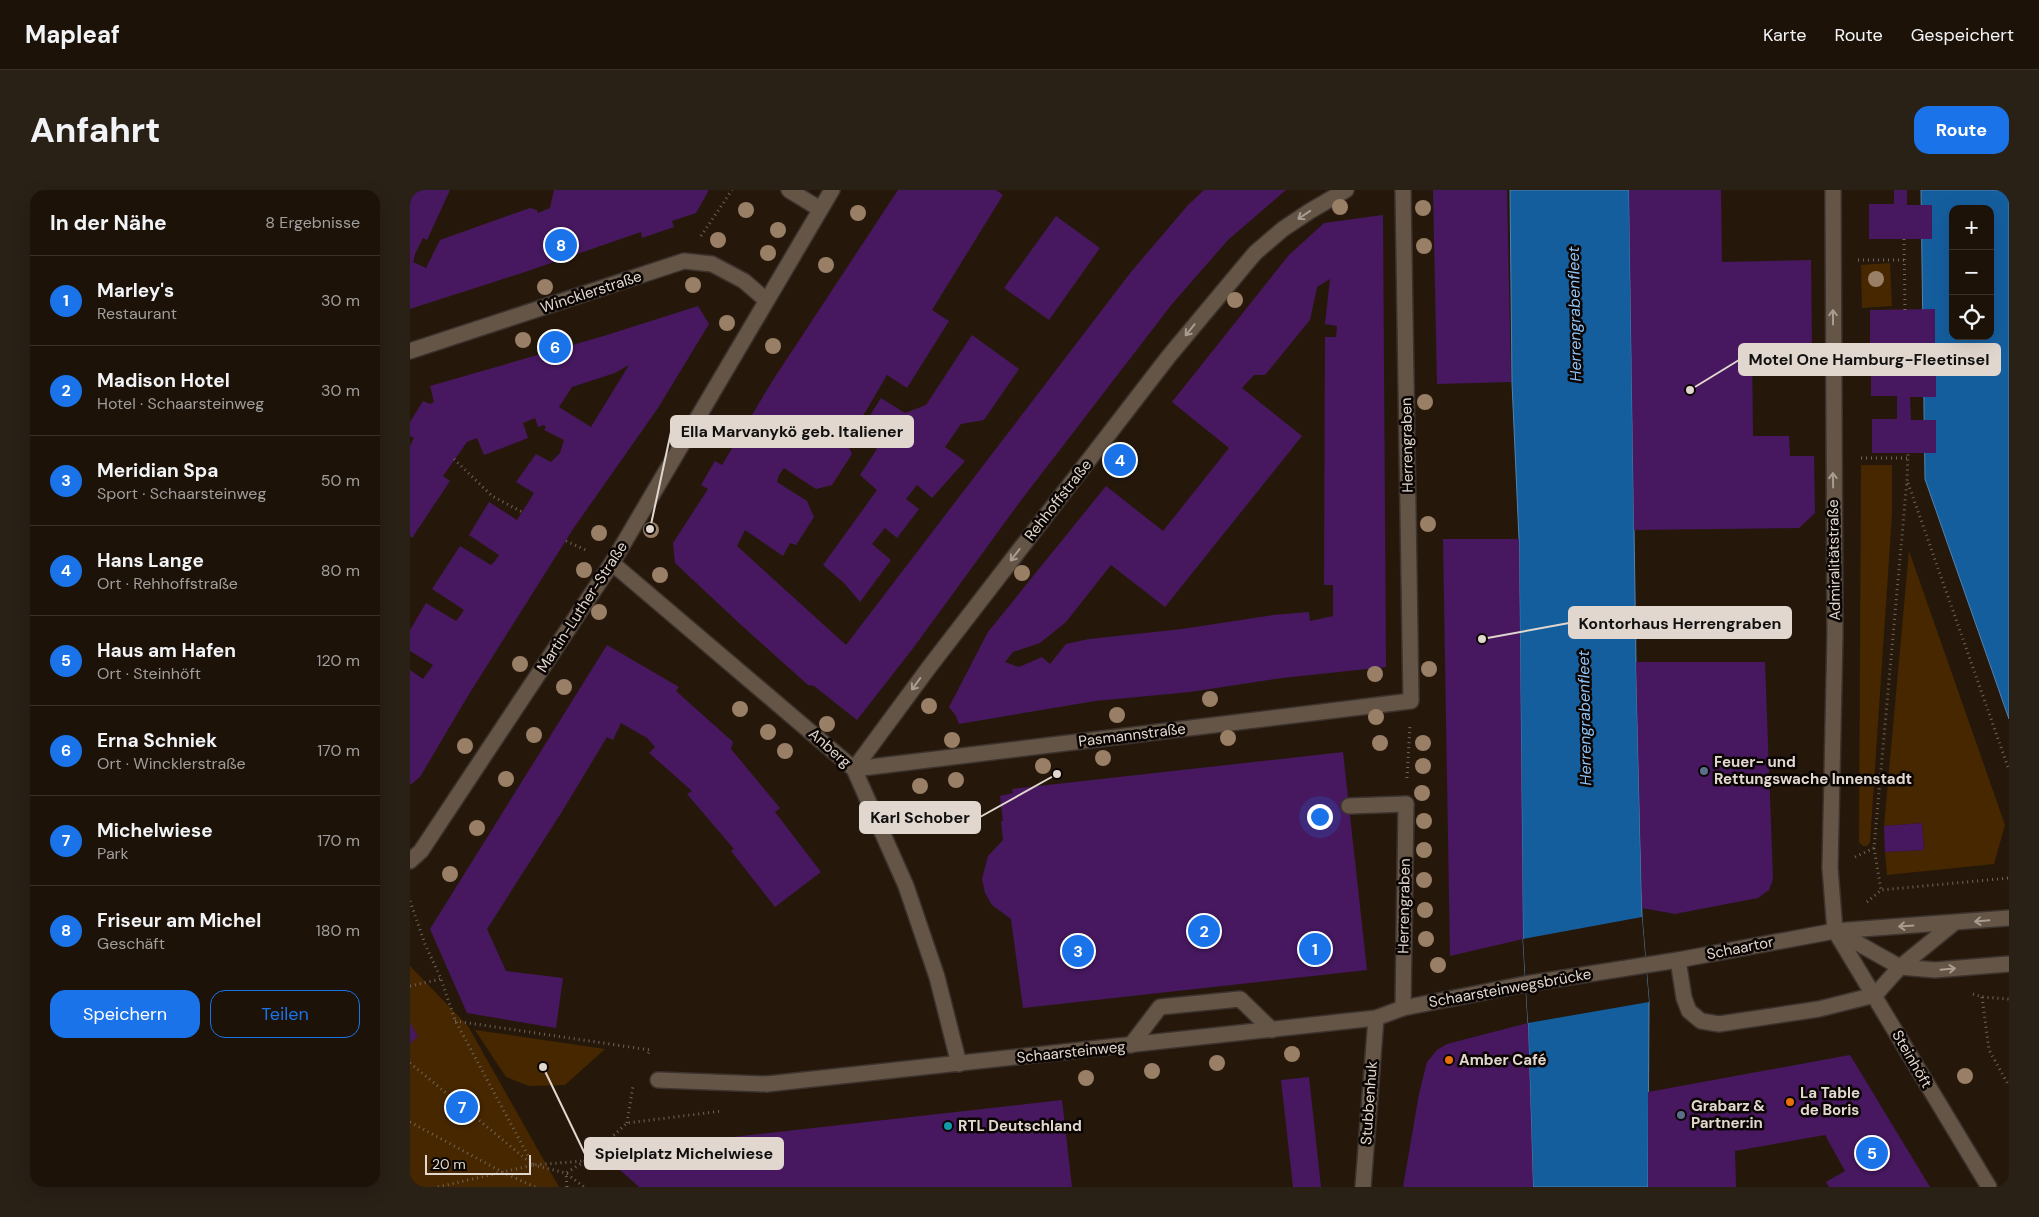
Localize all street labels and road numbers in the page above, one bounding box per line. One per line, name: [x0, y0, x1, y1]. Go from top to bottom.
street label: Wincklerstraße: [538, 266, 644, 318]
street label: Herrengraben: [1396, 397, 1418, 493]
street label: Rehhoffstraße: [1020, 455, 1096, 545]
street label: Admiralitätstraße: [1823, 499, 1845, 621]
street label: Martin-Luther-Straße: [532, 538, 632, 676]
street label: Pasmannstraße: [1077, 719, 1187, 751]
street label: Anberg: [804, 724, 856, 772]
street label: Herrengraben: [1393, 858, 1415, 954]
street label: Schaartor: [1705, 932, 1776, 964]
street label: Schaarsteinwegsbrücke: [1427, 964, 1593, 1012]
street label: Steinhöft: [1887, 1026, 1937, 1092]
street label: Schaarsteinweg: [1016, 1036, 1126, 1068]
street label: Stubbenhuk: [1356, 1060, 1382, 1146]

